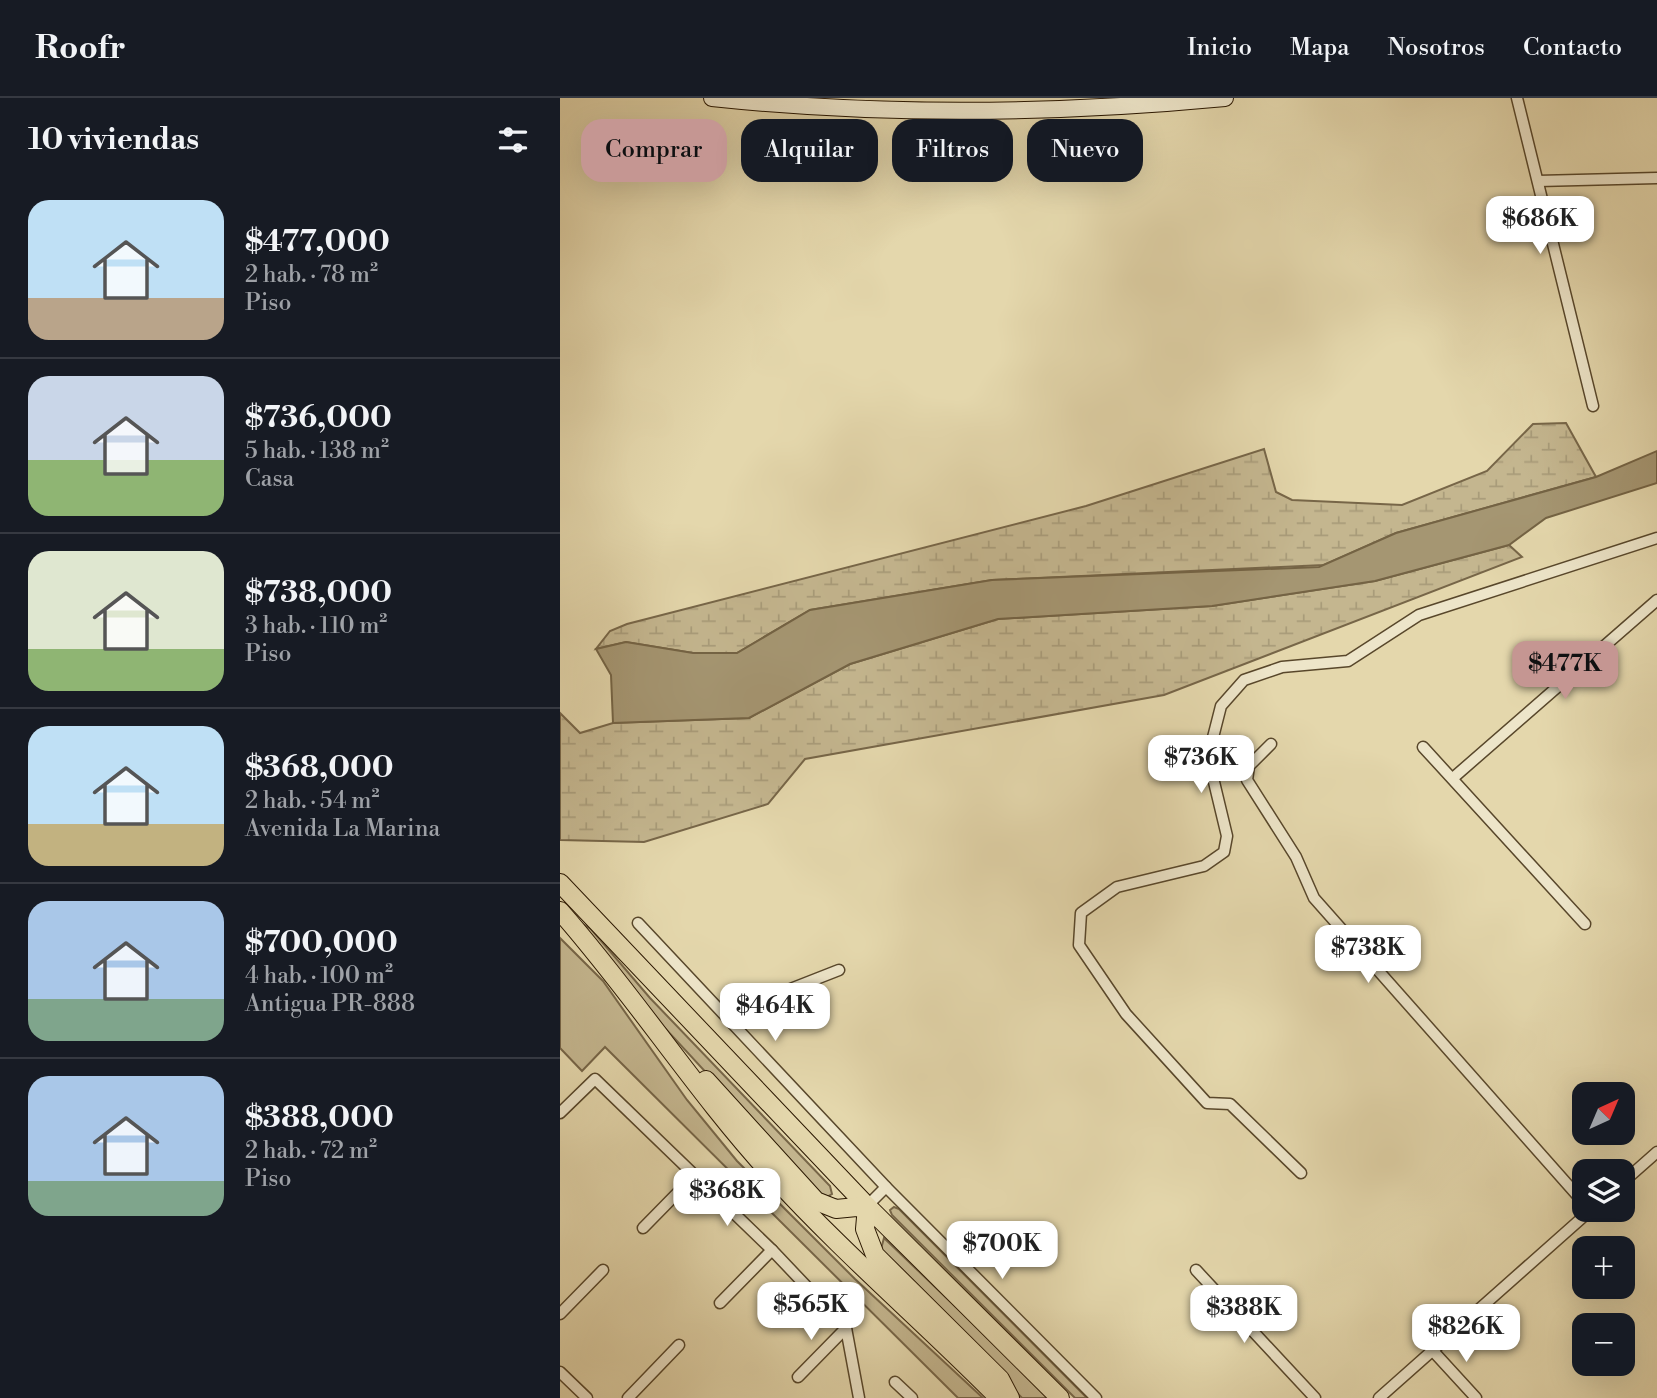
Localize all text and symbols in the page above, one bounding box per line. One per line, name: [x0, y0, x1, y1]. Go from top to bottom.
text: Roofr: [35, 28, 126, 69]
text: Inicio: [1187, 33, 1252, 63]
text: Mapa: [1290, 33, 1349, 63]
text: Nosotros: [1387, 33, 1485, 63]
text: Contacto: [1523, 33, 1622, 63]
chip: Comprar: [581, 119, 727, 182]
chip: Alquilar: [741, 119, 878, 182]
chip: Filtros: [892, 119, 1013, 182]
chip: Nuevo: [1027, 119, 1143, 182]
text: 10 viviendas: [28, 121, 199, 159]
icon: filters: [494, 121, 532, 159]
pin: $686K: [1491, 197, 1589, 256]
text: $686K: [1502, 205, 1578, 233]
text: $477,000: [245, 223, 390, 261]
icon: home: [84, 228, 168, 312]
text: 2 hab. · 78 m²: [245, 261, 378, 289]
text: Piso: [245, 289, 291, 317]
text: $736,000: [245, 399, 392, 437]
icon: home: [84, 404, 168, 488]
text: 5 hab. · 138 m²: [245, 437, 389, 465]
text: Casa: [245, 465, 294, 493]
text: $738,000: [245, 574, 392, 612]
icon: home: [84, 579, 168, 663]
text: 3 hab. · 110 m²: [245, 612, 387, 640]
text: Piso: [245, 640, 291, 668]
pin: $477K: [1516, 642, 1614, 701]
text: $477K: [1528, 650, 1602, 678]
pin: $736K: [1152, 736, 1250, 795]
text: $736K: [1164, 744, 1238, 772]
text: $368,000: [245, 749, 394, 787]
icon: home: [84, 754, 168, 838]
text: 2 hab. · 54 m²: [245, 787, 380, 815]
text: Avenida La Marina: [245, 815, 440, 843]
text: $700,000: [245, 924, 398, 962]
pin: $738K: [1319, 926, 1417, 985]
icon: home: [84, 929, 168, 1013]
text: $738K: [1331, 934, 1405, 962]
text: 4 hab. · 100 m²: [245, 962, 393, 990]
pin: $464K: [726, 984, 824, 1043]
text: Antigua PR-888: [245, 990, 415, 1018]
text: $464K: [736, 992, 814, 1020]
north arrow: [1572, 1082, 1634, 1144]
map controls: [1572, 1082, 1635, 1376]
text: $388,000: [245, 1099, 394, 1137]
icon: home: [84, 1104, 168, 1188]
text: 2 hab. · 72 m²: [245, 1137, 377, 1165]
button: layers: [1572, 1159, 1635, 1222]
text: Piso: [245, 1165, 291, 1193]
pin: $368K: [678, 1168, 776, 1228]
text: $368K: [689, 1177, 765, 1205]
pin: $700K: [953, 1222, 1051, 1281]
text: $700K: [963, 1230, 1041, 1258]
button: +: [1572, 1236, 1635, 1299]
pin: $565K: [762, 1282, 860, 1342]
pin: $388K: [1195, 1286, 1293, 1345]
text: $565K: [773, 1291, 849, 1319]
text: $388K: [1206, 1294, 1282, 1322]
pin: $826K: [1417, 1304, 1515, 1364]
text: $826K: [1428, 1313, 1504, 1341]
button: −: [1572, 1313, 1635, 1376]

